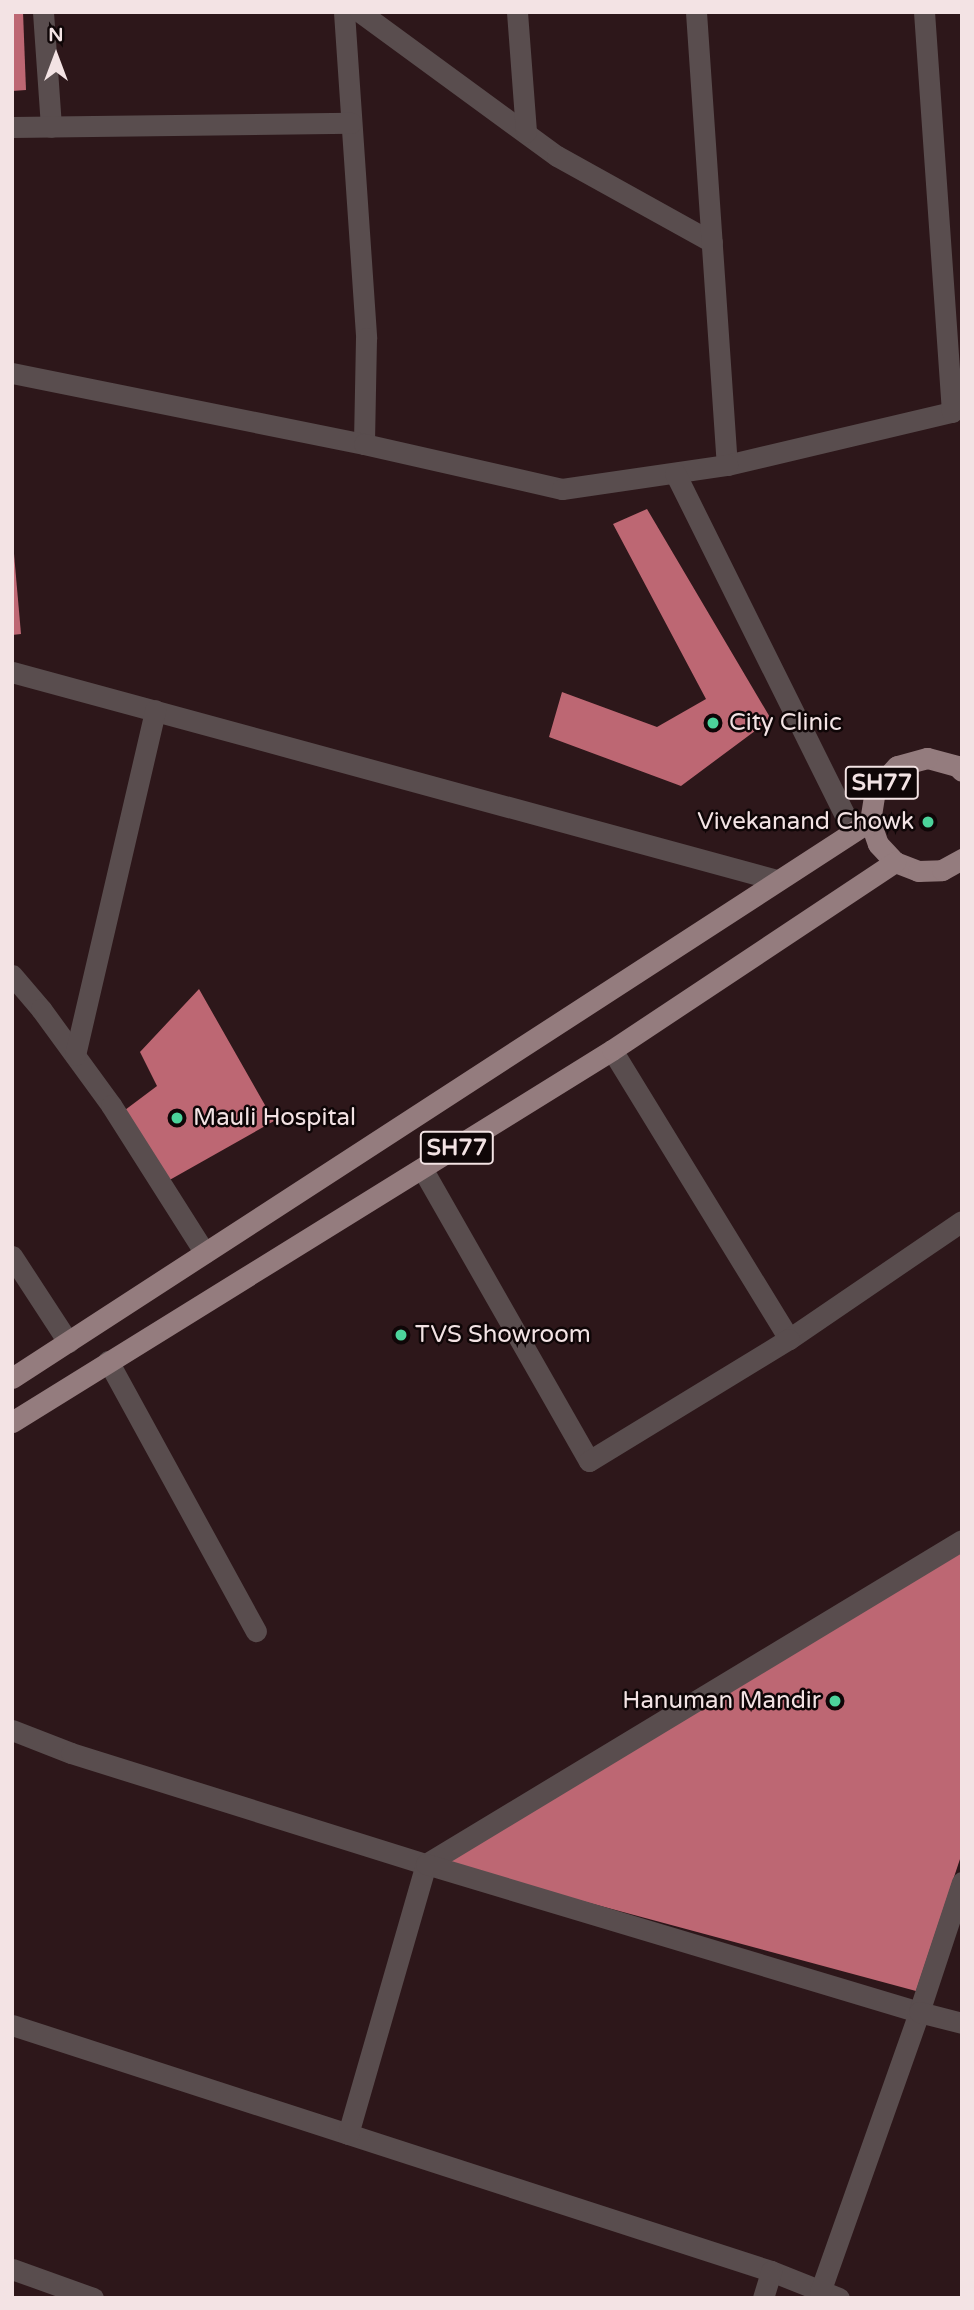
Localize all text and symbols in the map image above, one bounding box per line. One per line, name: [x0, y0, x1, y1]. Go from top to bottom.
north arrow: [21, 21, 91, 91]
text: N: [48, 24, 64, 46]
place label: City Clinic: [729, 709, 842, 737]
marker: City Clinic: [703, 713, 723, 733]
road number: SH77: [844, 764, 920, 803]
place label: Vivekanand Chowk: [697, 808, 914, 836]
marker: Vivekanand Chowk: [920, 814, 936, 830]
place label: Mauli Hospital: [193, 1104, 356, 1132]
marker: Mauli Hospital: [167, 1108, 187, 1128]
road number: SH77: [419, 1128, 496, 1168]
place label: TVS Showroom: [415, 1321, 591, 1349]
marker: TVS Showroom: [393, 1327, 409, 1343]
place label: Hanuman Mandir: [622, 1687, 821, 1715]
marker: Hanuman Mandir: [827, 1693, 843, 1709]

